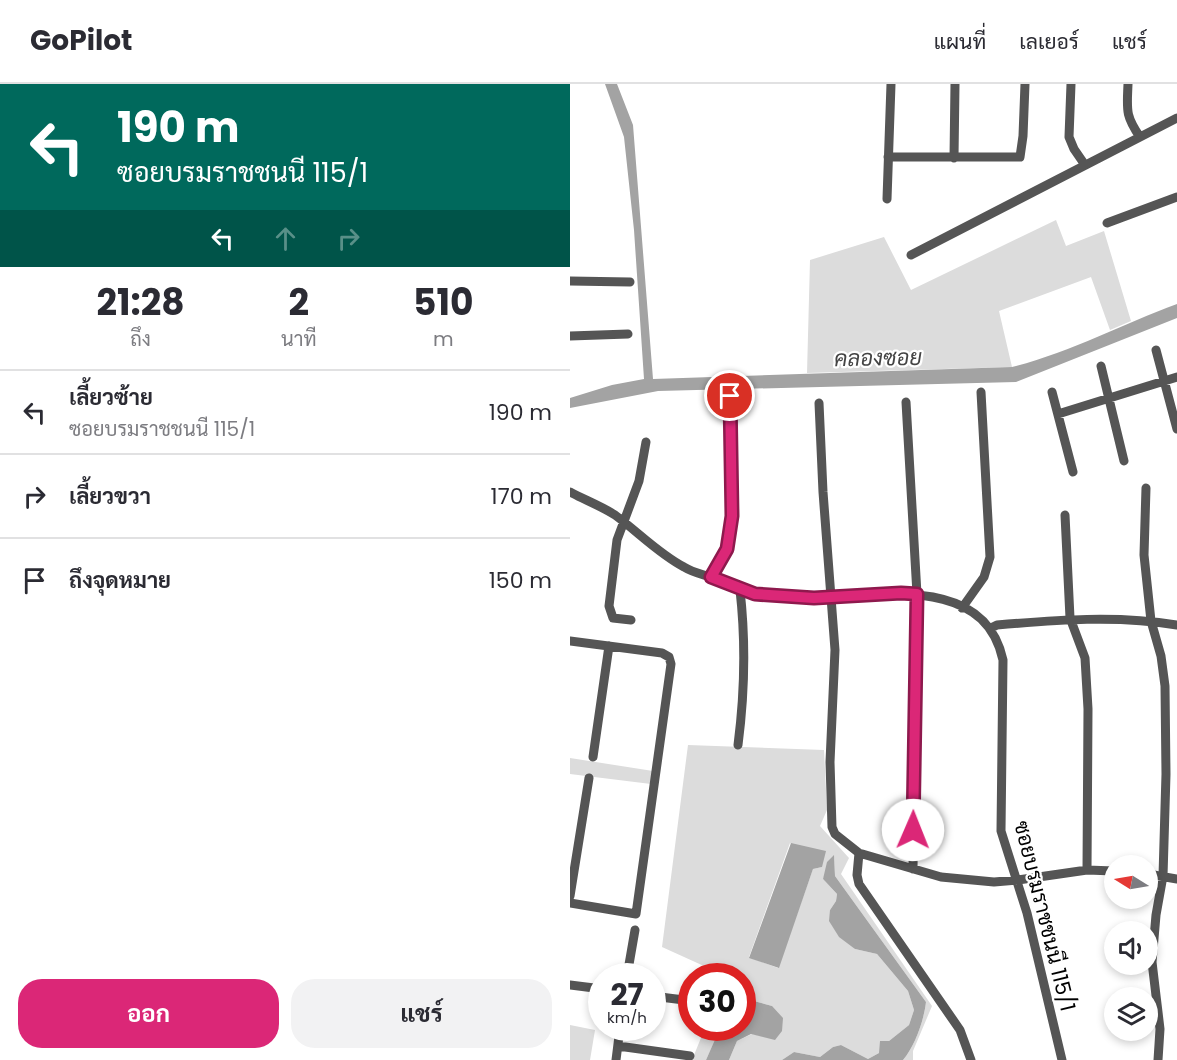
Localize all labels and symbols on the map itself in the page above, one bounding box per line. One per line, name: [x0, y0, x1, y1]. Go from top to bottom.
water label: คลองซอย: [834, 342, 923, 374]
pin: [704, 370, 755, 421]
position arrow: [881, 798, 945, 862]
street label: ซอยบรมราชชนนี 115/1: [1007, 818, 1083, 1014]
north arrow: [1104, 855, 1158, 909]
speed limit sign: 30: [678, 963, 756, 1041]

